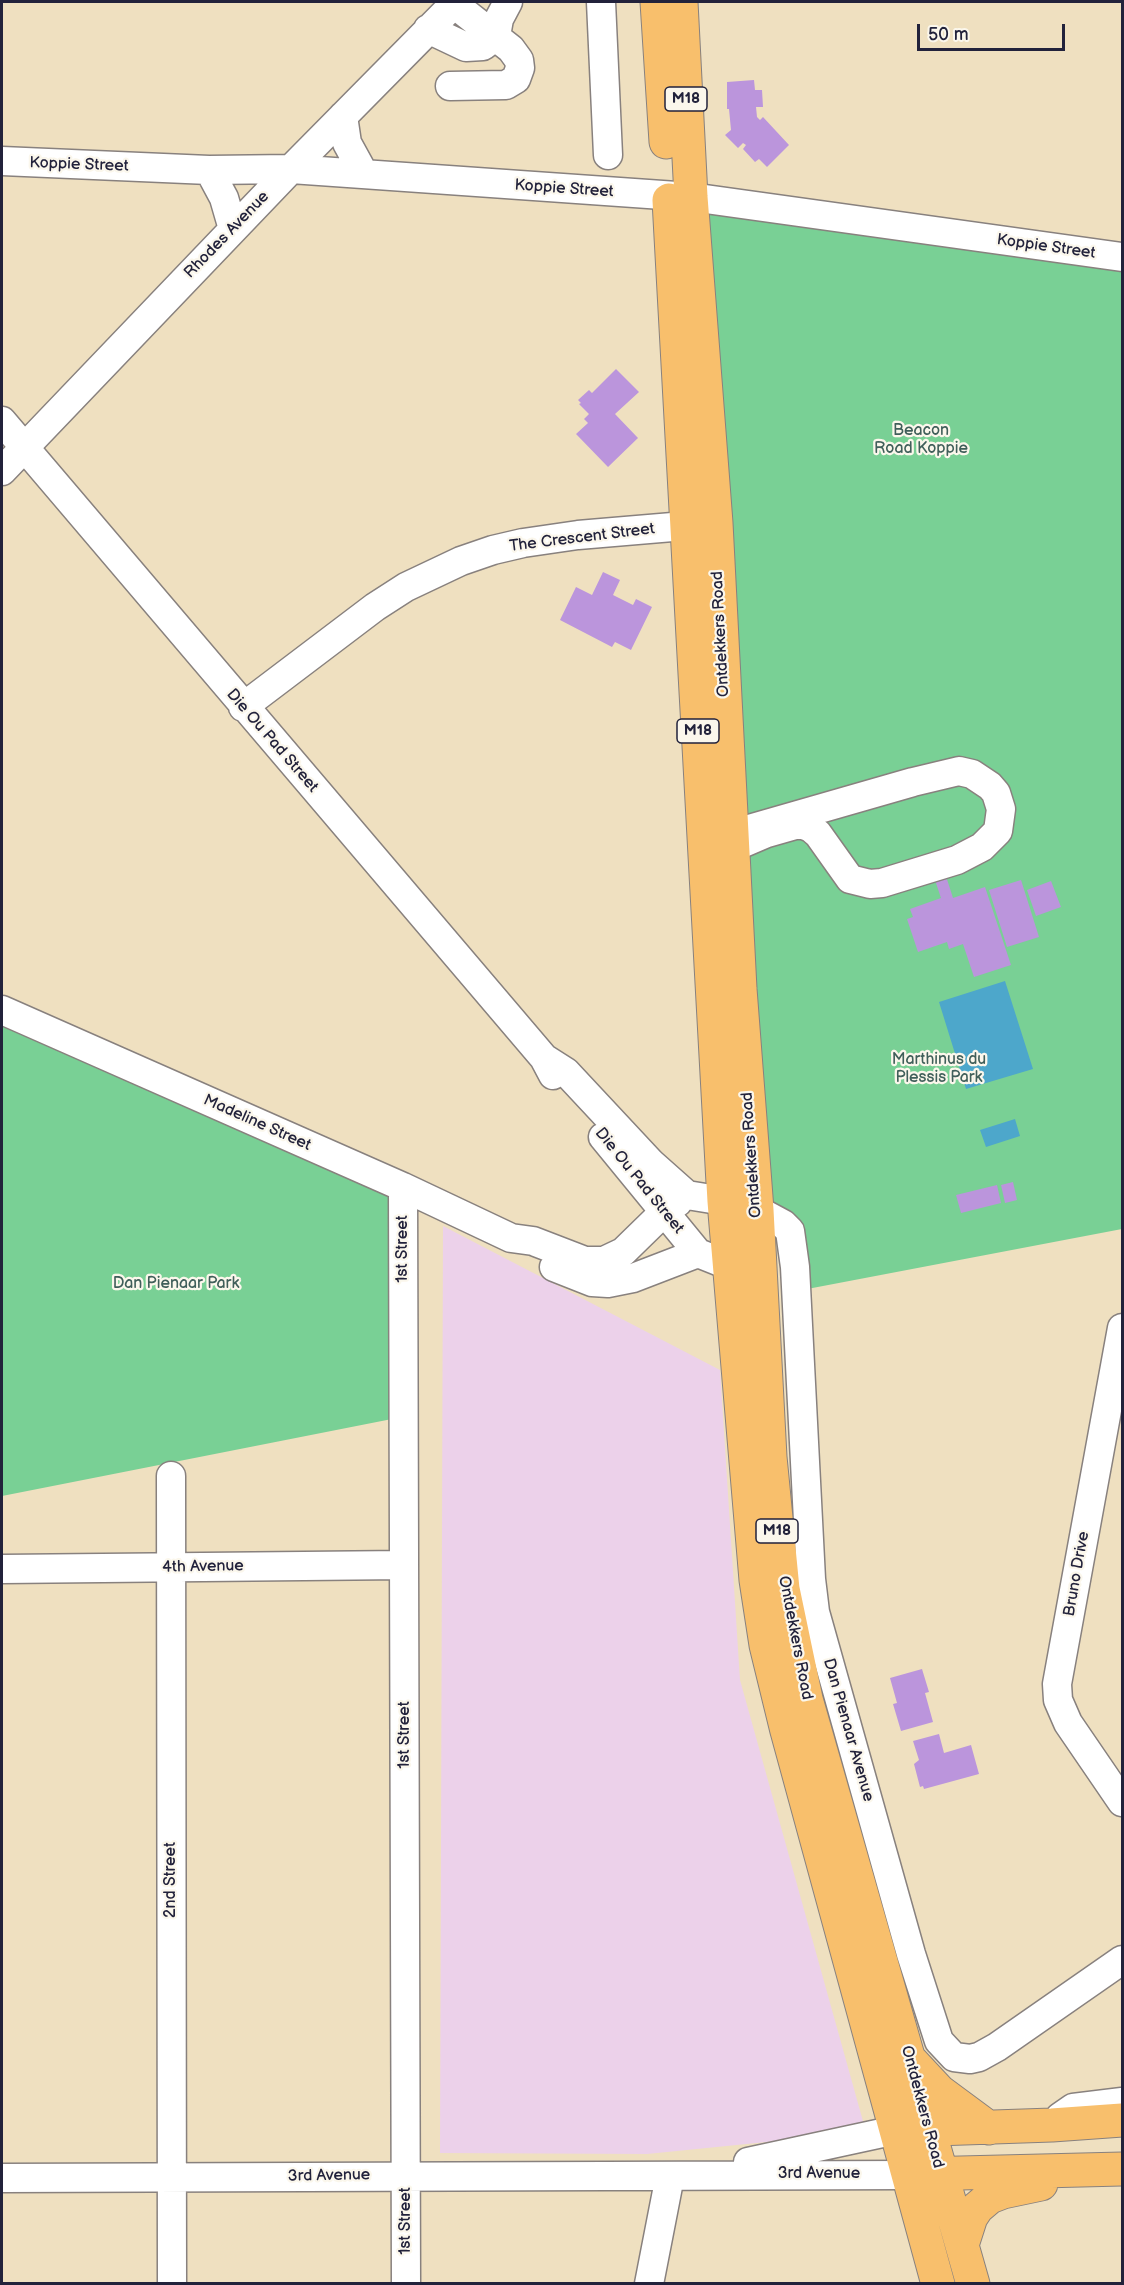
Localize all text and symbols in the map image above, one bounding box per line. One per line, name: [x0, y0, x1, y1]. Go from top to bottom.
scale bar: [920, 12, 1068, 50]
text: 50 m: [928, 24, 969, 45]
road number: M18: [665, 87, 707, 111]
street label: Koppie Street: [29, 154, 129, 176]
street label: Koppie Street: [514, 176, 614, 202]
street label: Rhodes Avenue: [181, 187, 273, 283]
street label: Koppie Street: [996, 231, 1096, 263]
park label: Beacon Road Koppie: [874, 421, 968, 459]
street label: The Crescent Street: [508, 520, 656, 556]
street label: Ontdekkers Road: [708, 571, 734, 697]
street label: Die Ou Pad Street: [222, 685, 322, 797]
road number: M18: [677, 719, 719, 743]
park label: Marthinus du Plessis Park: [892, 1050, 986, 1088]
street label: Madeline Street: [200, 1091, 314, 1155]
street label: Ontdekkers Road: [738, 1092, 766, 1218]
street label: Die Ou Pad Street: [590, 1124, 688, 1238]
street label: 1st Street: [393, 1215, 413, 1283]
park label: Dan Pienaar Park: [113, 1274, 239, 1294]
road number: M18: [756, 1519, 798, 1543]
street label: Bruno Drive: [1060, 1530, 1094, 1618]
street label: 4th Avenue: [162, 1557, 244, 1577]
street label: Ontdekkers Road: [774, 1574, 816, 1702]
street label: Dan Pienaar Avenue: [818, 1656, 878, 1804]
street label: 1st Street: [395, 1701, 415, 1769]
street label: 2nd Street: [161, 1842, 181, 1918]
street label: Ontdekkers Road: [896, 2044, 948, 2170]
street label: 3rd Avenue: [778, 2164, 860, 2184]
street label: 3rd Avenue: [288, 2166, 370, 2186]
street label: 1st Street: [396, 2187, 416, 2255]

